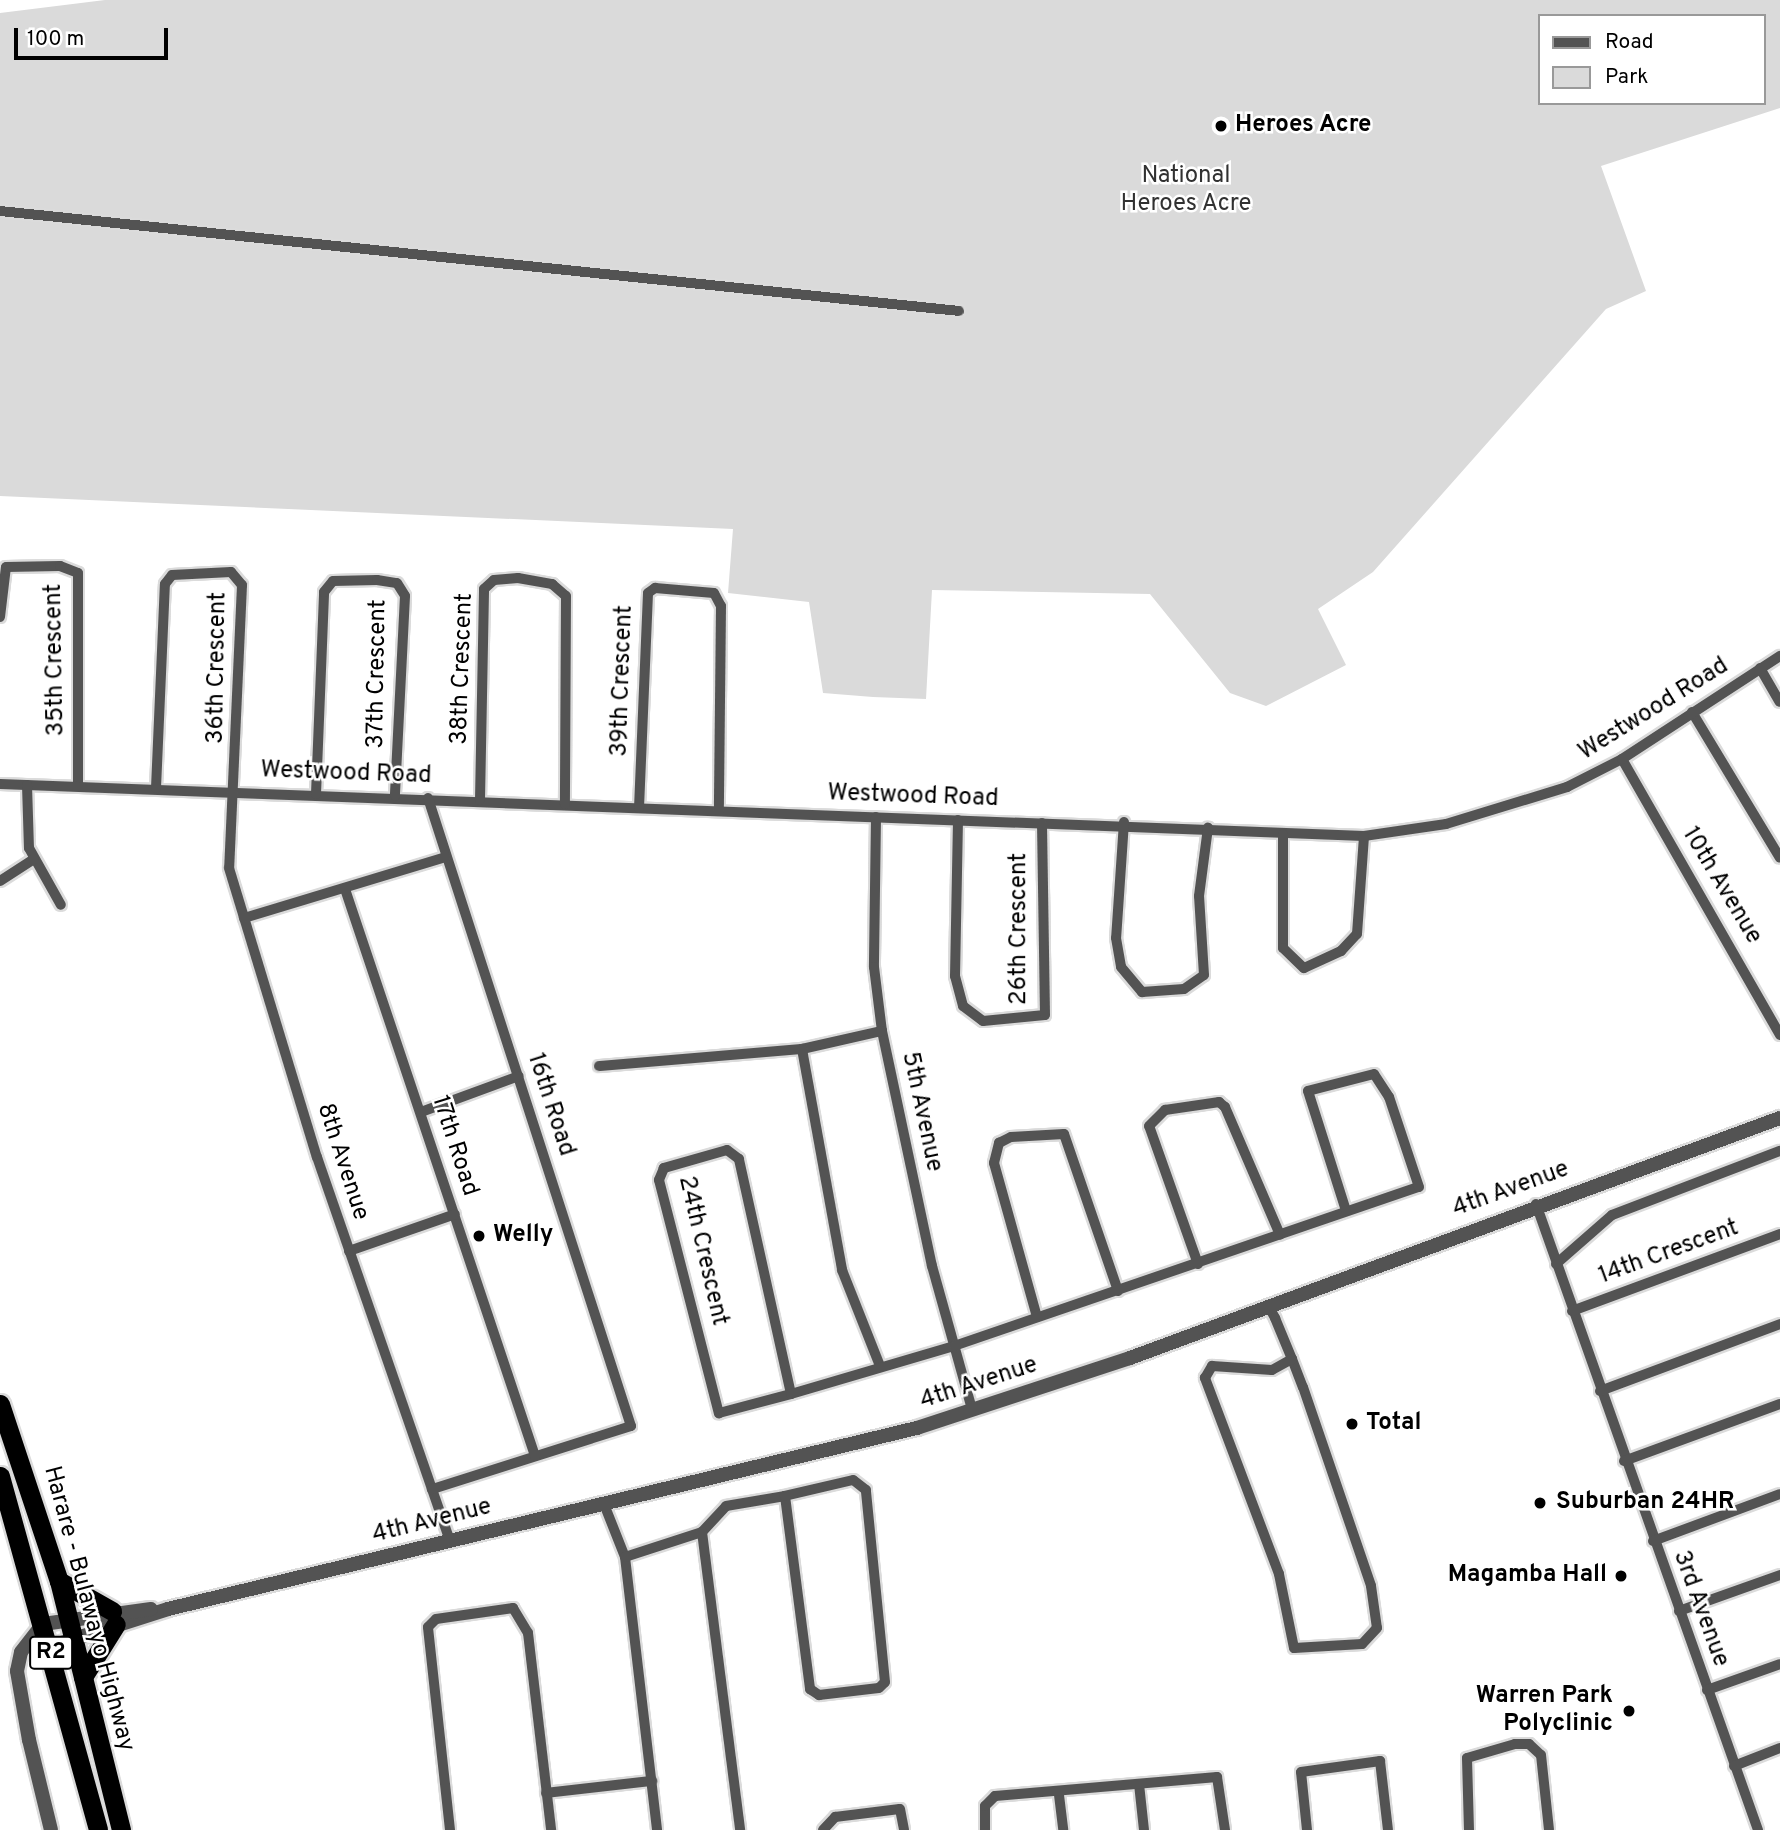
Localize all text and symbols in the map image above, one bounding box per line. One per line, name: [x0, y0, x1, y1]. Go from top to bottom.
scale bar: [18, 14, 172, 58]
legend: [1538, 14, 1766, 105]
text: 100 m: [27, 26, 84, 53]
text: Road: [1605, 29, 1654, 56]
text: Park: [1605, 64, 1648, 91]
place label: Heroes Acre: [1235, 112, 1372, 140]
marker: Heroes Acre: [1213, 118, 1229, 134]
park label: National Heroes Acre: [1120, 163, 1252, 219]
street label: 35th Crescent: [40, 583, 72, 737]
street label: 36th Crescent: [202, 592, 234, 744]
street label: 38th Crescent: [446, 593, 480, 745]
street label: 37th Crescent: [362, 599, 394, 749]
street label: 39th Crescent: [606, 605, 640, 757]
street label: Westwood Road: [1574, 652, 1734, 768]
street label: Westwood Road: [260, 757, 432, 791]
street label: Westwood Road: [827, 780, 999, 814]
street label: 10th Avenue: [1675, 822, 1767, 950]
street label: 26th Crescent: [1006, 853, 1034, 1005]
street label: 5th Avenue: [894, 1049, 948, 1175]
street label: 16th Road: [520, 1050, 580, 1160]
street label: 17th Road: [424, 1092, 484, 1200]
street label: 8th Avenue: [309, 1099, 375, 1225]
street label: 4th Avenue: [1448, 1155, 1574, 1225]
street label: 24th Crescent: [671, 1173, 733, 1329]
street label: 14th Crescent: [1595, 1214, 1743, 1292]
place label: Welly: [493, 1222, 553, 1250]
marker: Welly: [471, 1228, 487, 1244]
street label: 4th Avenue: [916, 1351, 1042, 1417]
place label: Total: [1366, 1410, 1421, 1438]
marker: Total: [1344, 1416, 1360, 1432]
street label: Harare - Bulawayo Highway: [36, 1463, 140, 1755]
place label: Suburban 24HR: [1556, 1489, 1734, 1517]
street label: 4th Avenue: [369, 1493, 495, 1551]
marker: Suburban 24HR: [1530, 1493, 1550, 1513]
street label: 3rd Avenue: [1666, 1546, 1734, 1672]
place label: Magamba Hall: [1448, 1562, 1607, 1590]
marker: Magamba Hall: [1613, 1568, 1629, 1584]
road number: R2: [28, 1634, 74, 1672]
place label: Warren Park Polyclinic: [1476, 1683, 1613, 1739]
marker: Warren Park Polyclinic: [1619, 1701, 1639, 1721]

